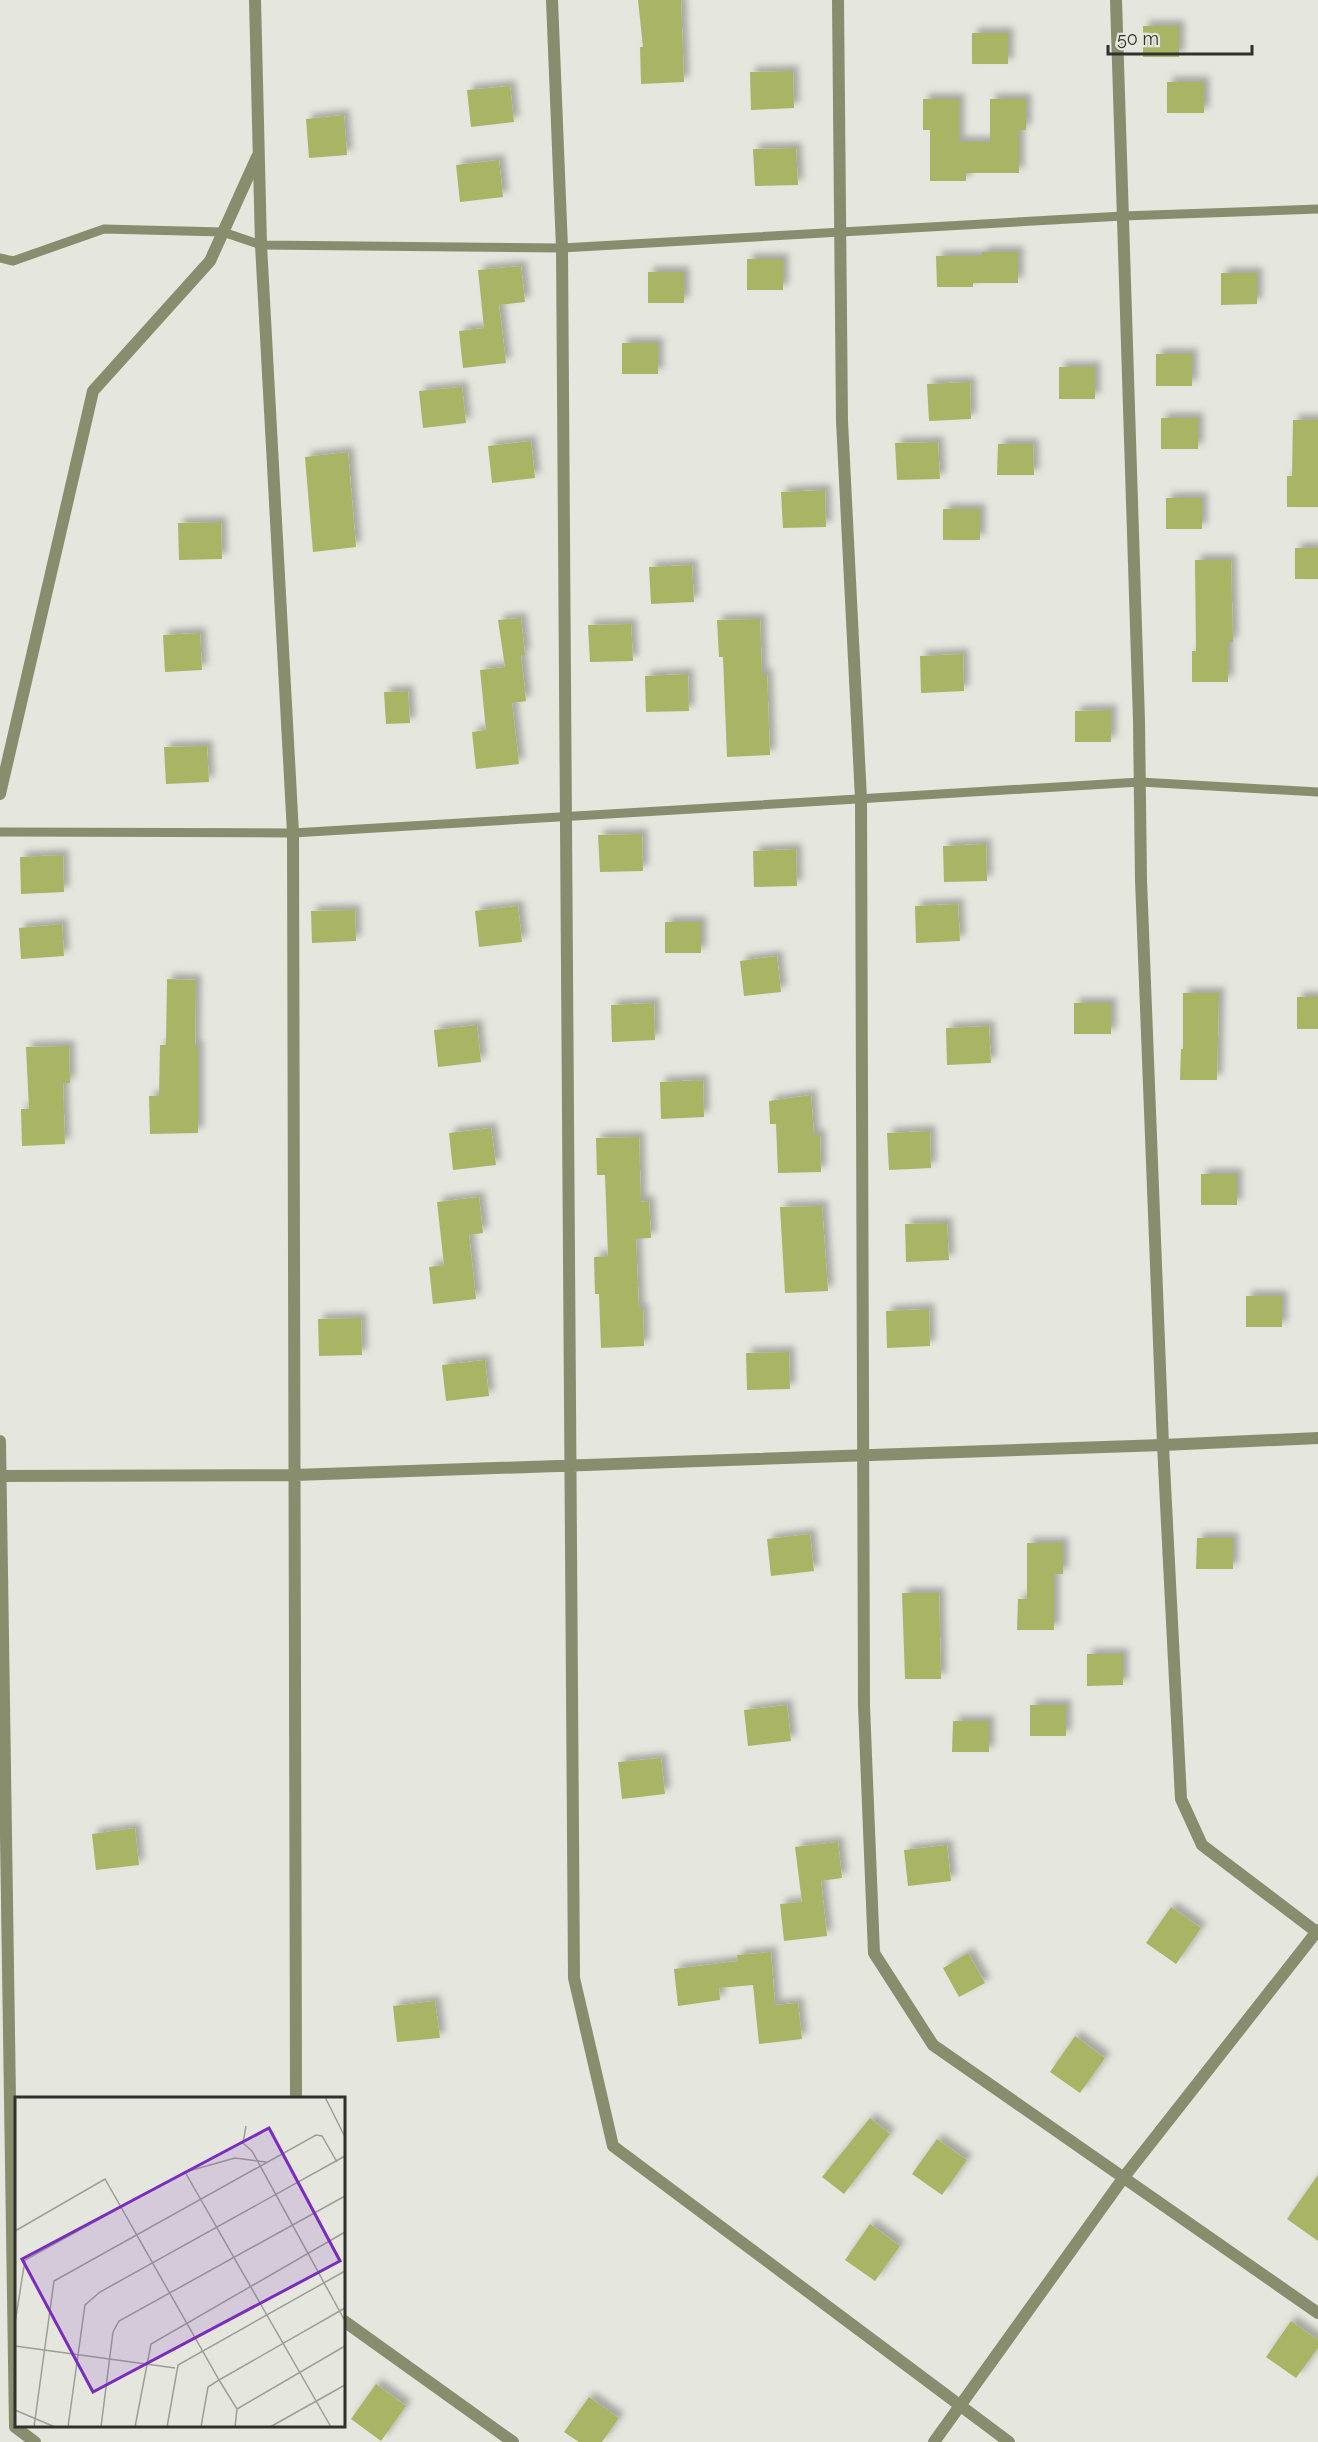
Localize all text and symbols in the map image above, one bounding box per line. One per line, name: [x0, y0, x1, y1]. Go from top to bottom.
scale bar: [1108, 18, 1252, 56]
text: 50 m: [1117, 28, 1159, 49]
inset map: [15, 2097, 345, 2427]

